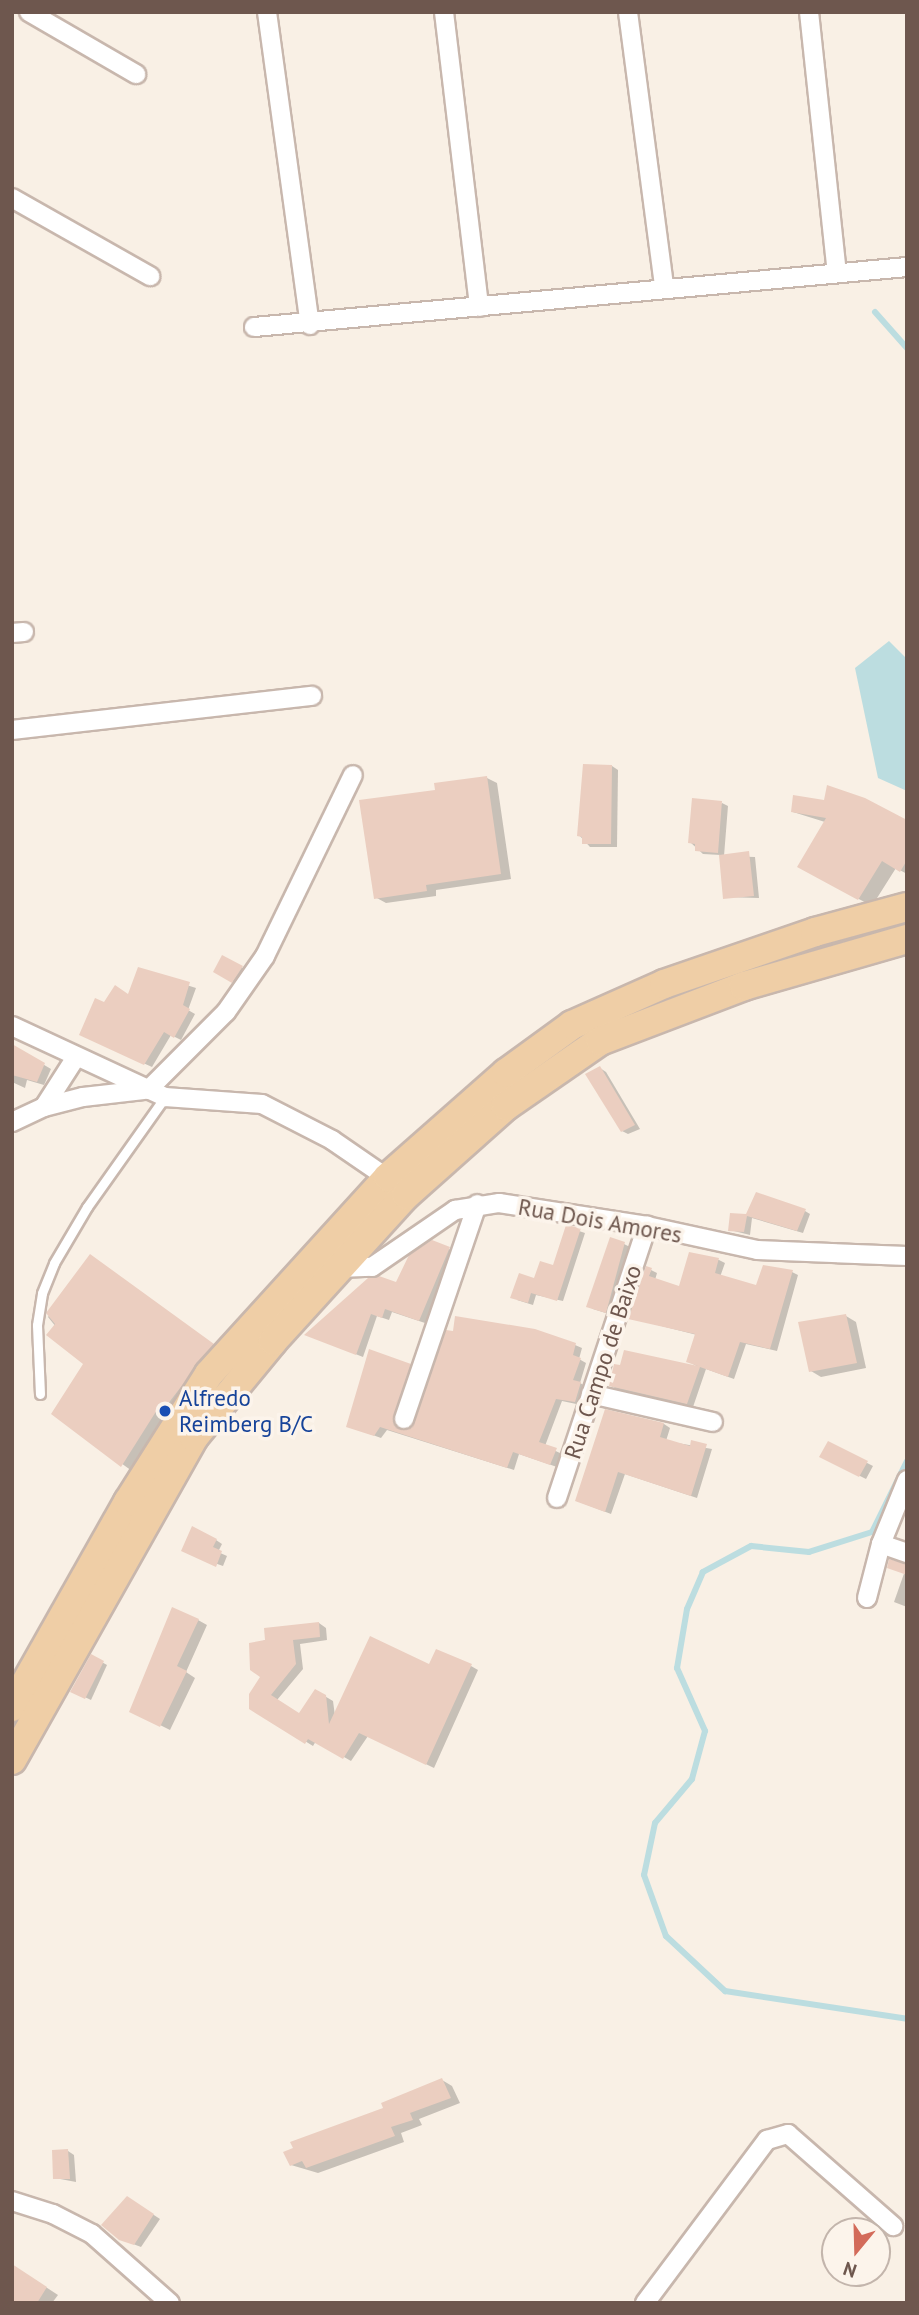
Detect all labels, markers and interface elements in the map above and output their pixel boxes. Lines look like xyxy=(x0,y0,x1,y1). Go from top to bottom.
street label: Rua Dois Amores xyxy=(516,1193,684,1249)
street label: Rua Campo de Baixo xyxy=(559,1262,647,1462)
place label: Alfredo Reimberg B/C xyxy=(179,1384,313,1438)
marker: Alfredo Reimberg B/C xyxy=(157,1403,173,1419)
north arrow xyxy=(821,2217,891,2287)
text: N xyxy=(840,2257,860,2283)

